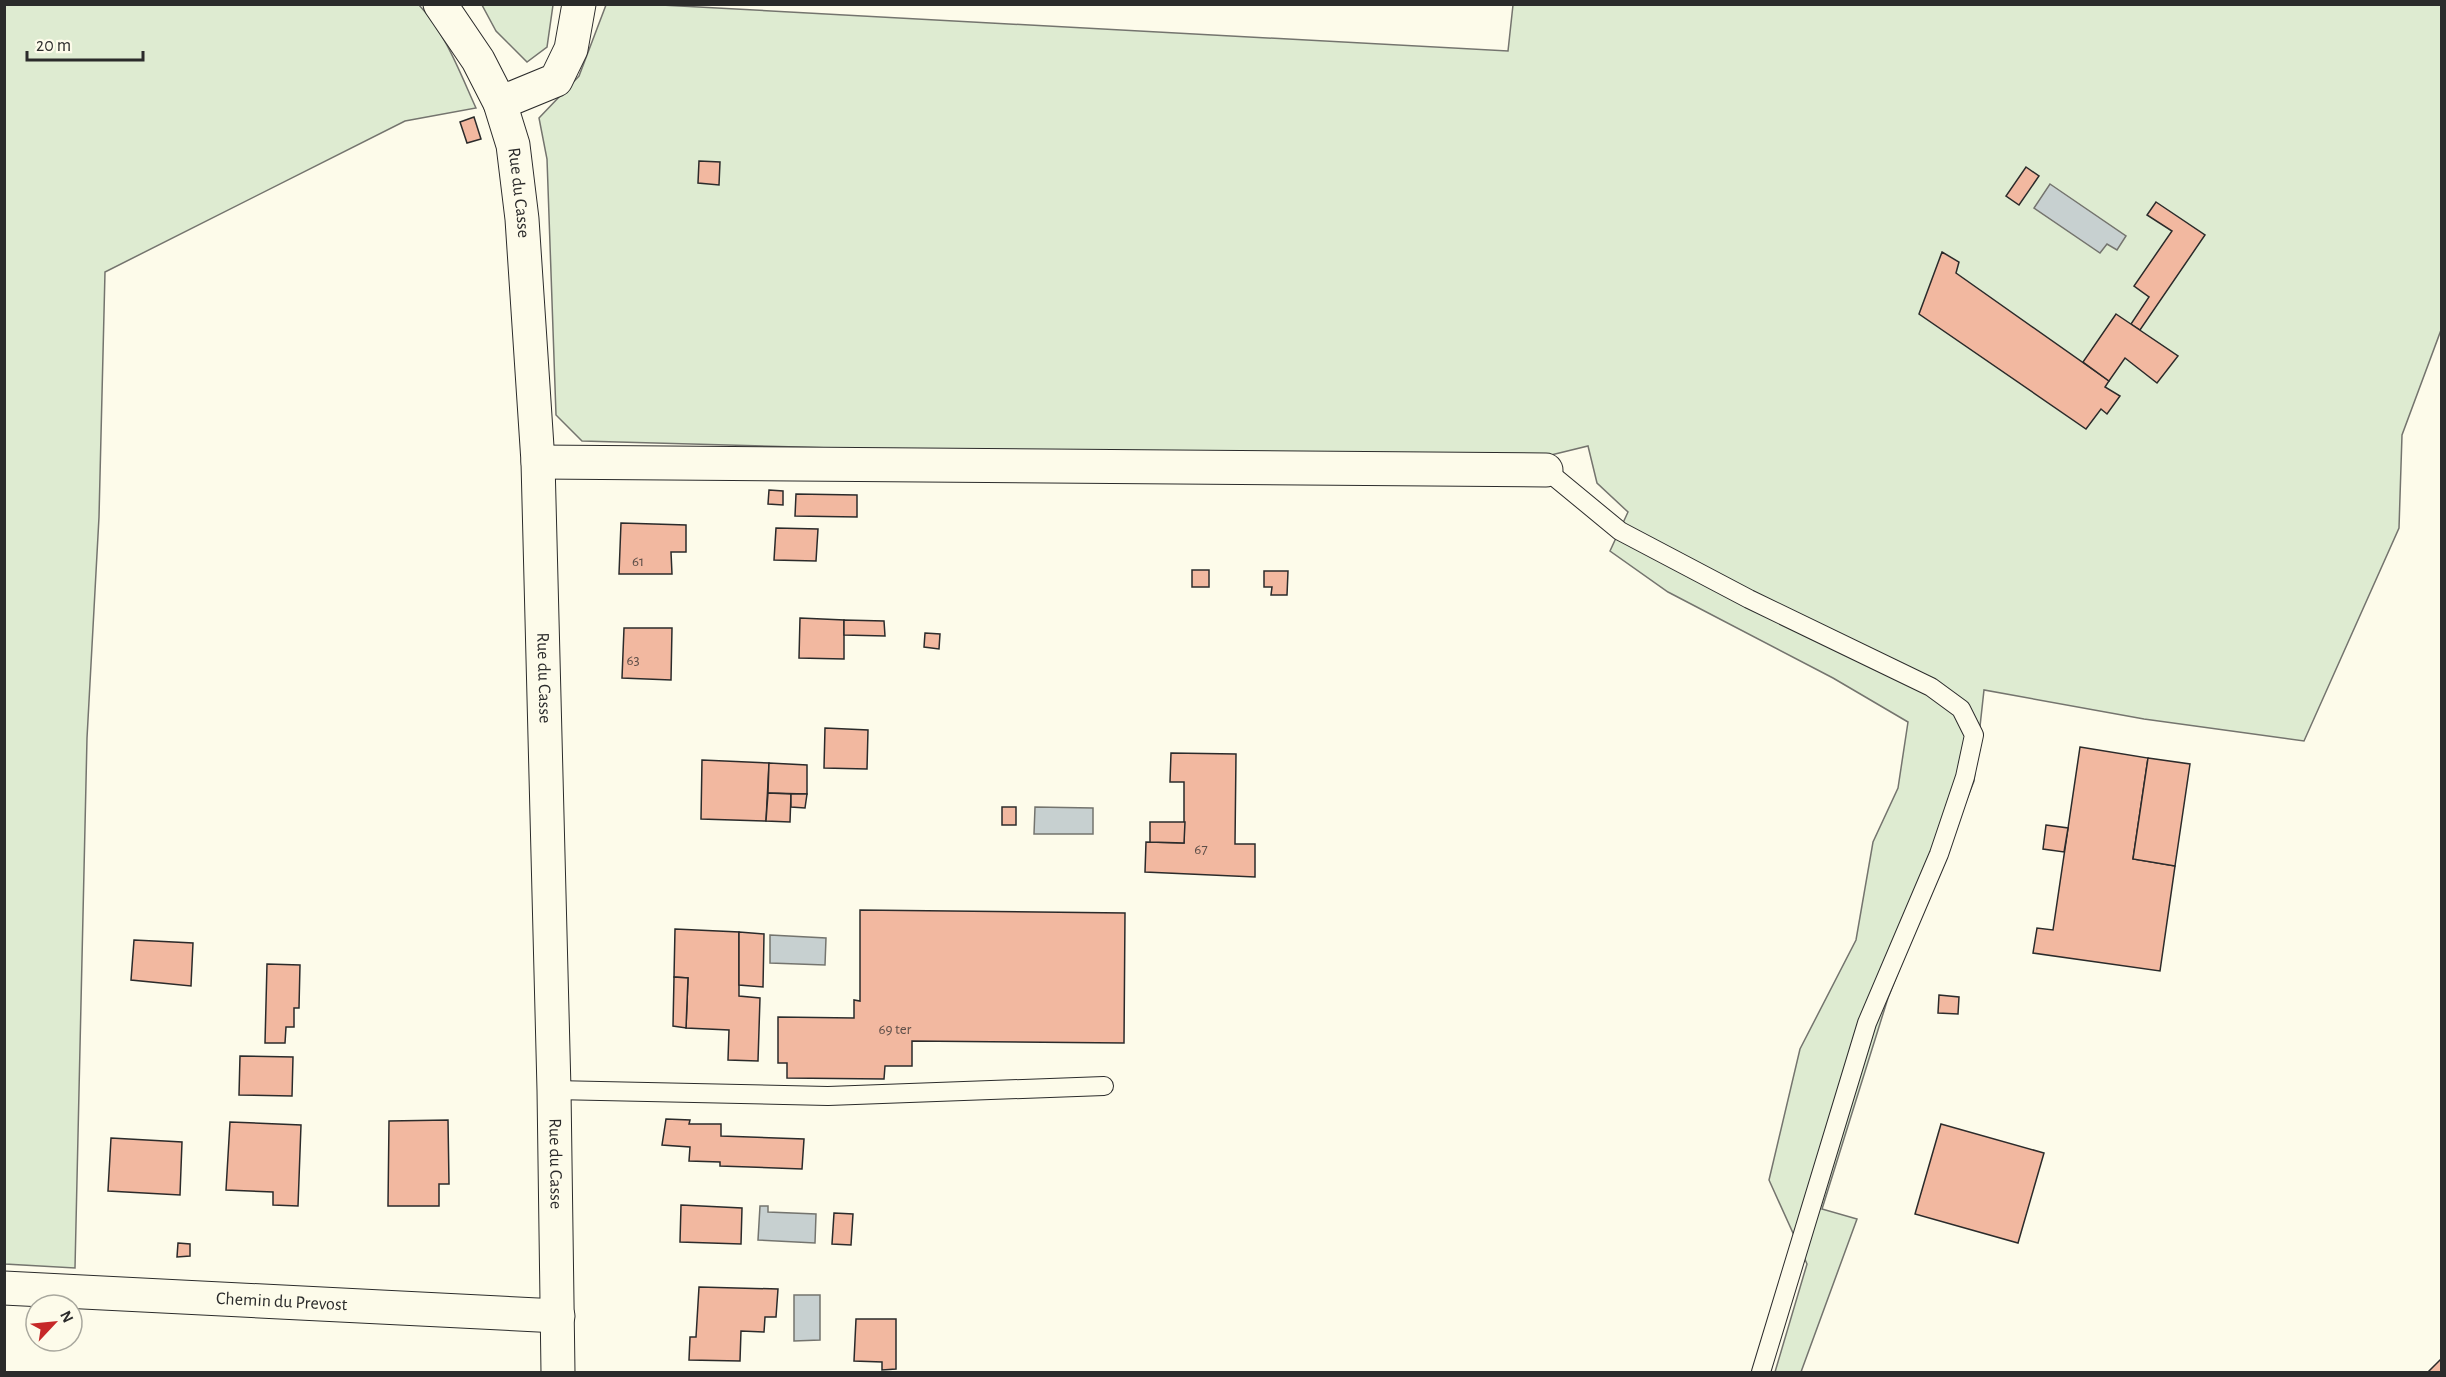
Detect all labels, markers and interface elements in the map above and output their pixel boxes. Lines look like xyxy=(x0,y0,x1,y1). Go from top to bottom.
scale bar xyxy=(27,24,142,62)
text: 20 m xyxy=(36,37,71,55)
street label: Rue du Casse xyxy=(504,146,532,239)
house number: 61 xyxy=(632,554,644,569)
street label: Rue du Casse xyxy=(533,632,554,724)
house number: 63 xyxy=(626,653,640,668)
house number: 67 xyxy=(1194,842,1208,857)
house number: 69 ter xyxy=(879,1022,912,1037)
street label: Rue du Casse xyxy=(545,1118,565,1209)
street label: Chemin du Prevost xyxy=(216,1290,348,1314)
north arrow xyxy=(24,1293,84,1353)
text: N xyxy=(57,1308,76,1325)

